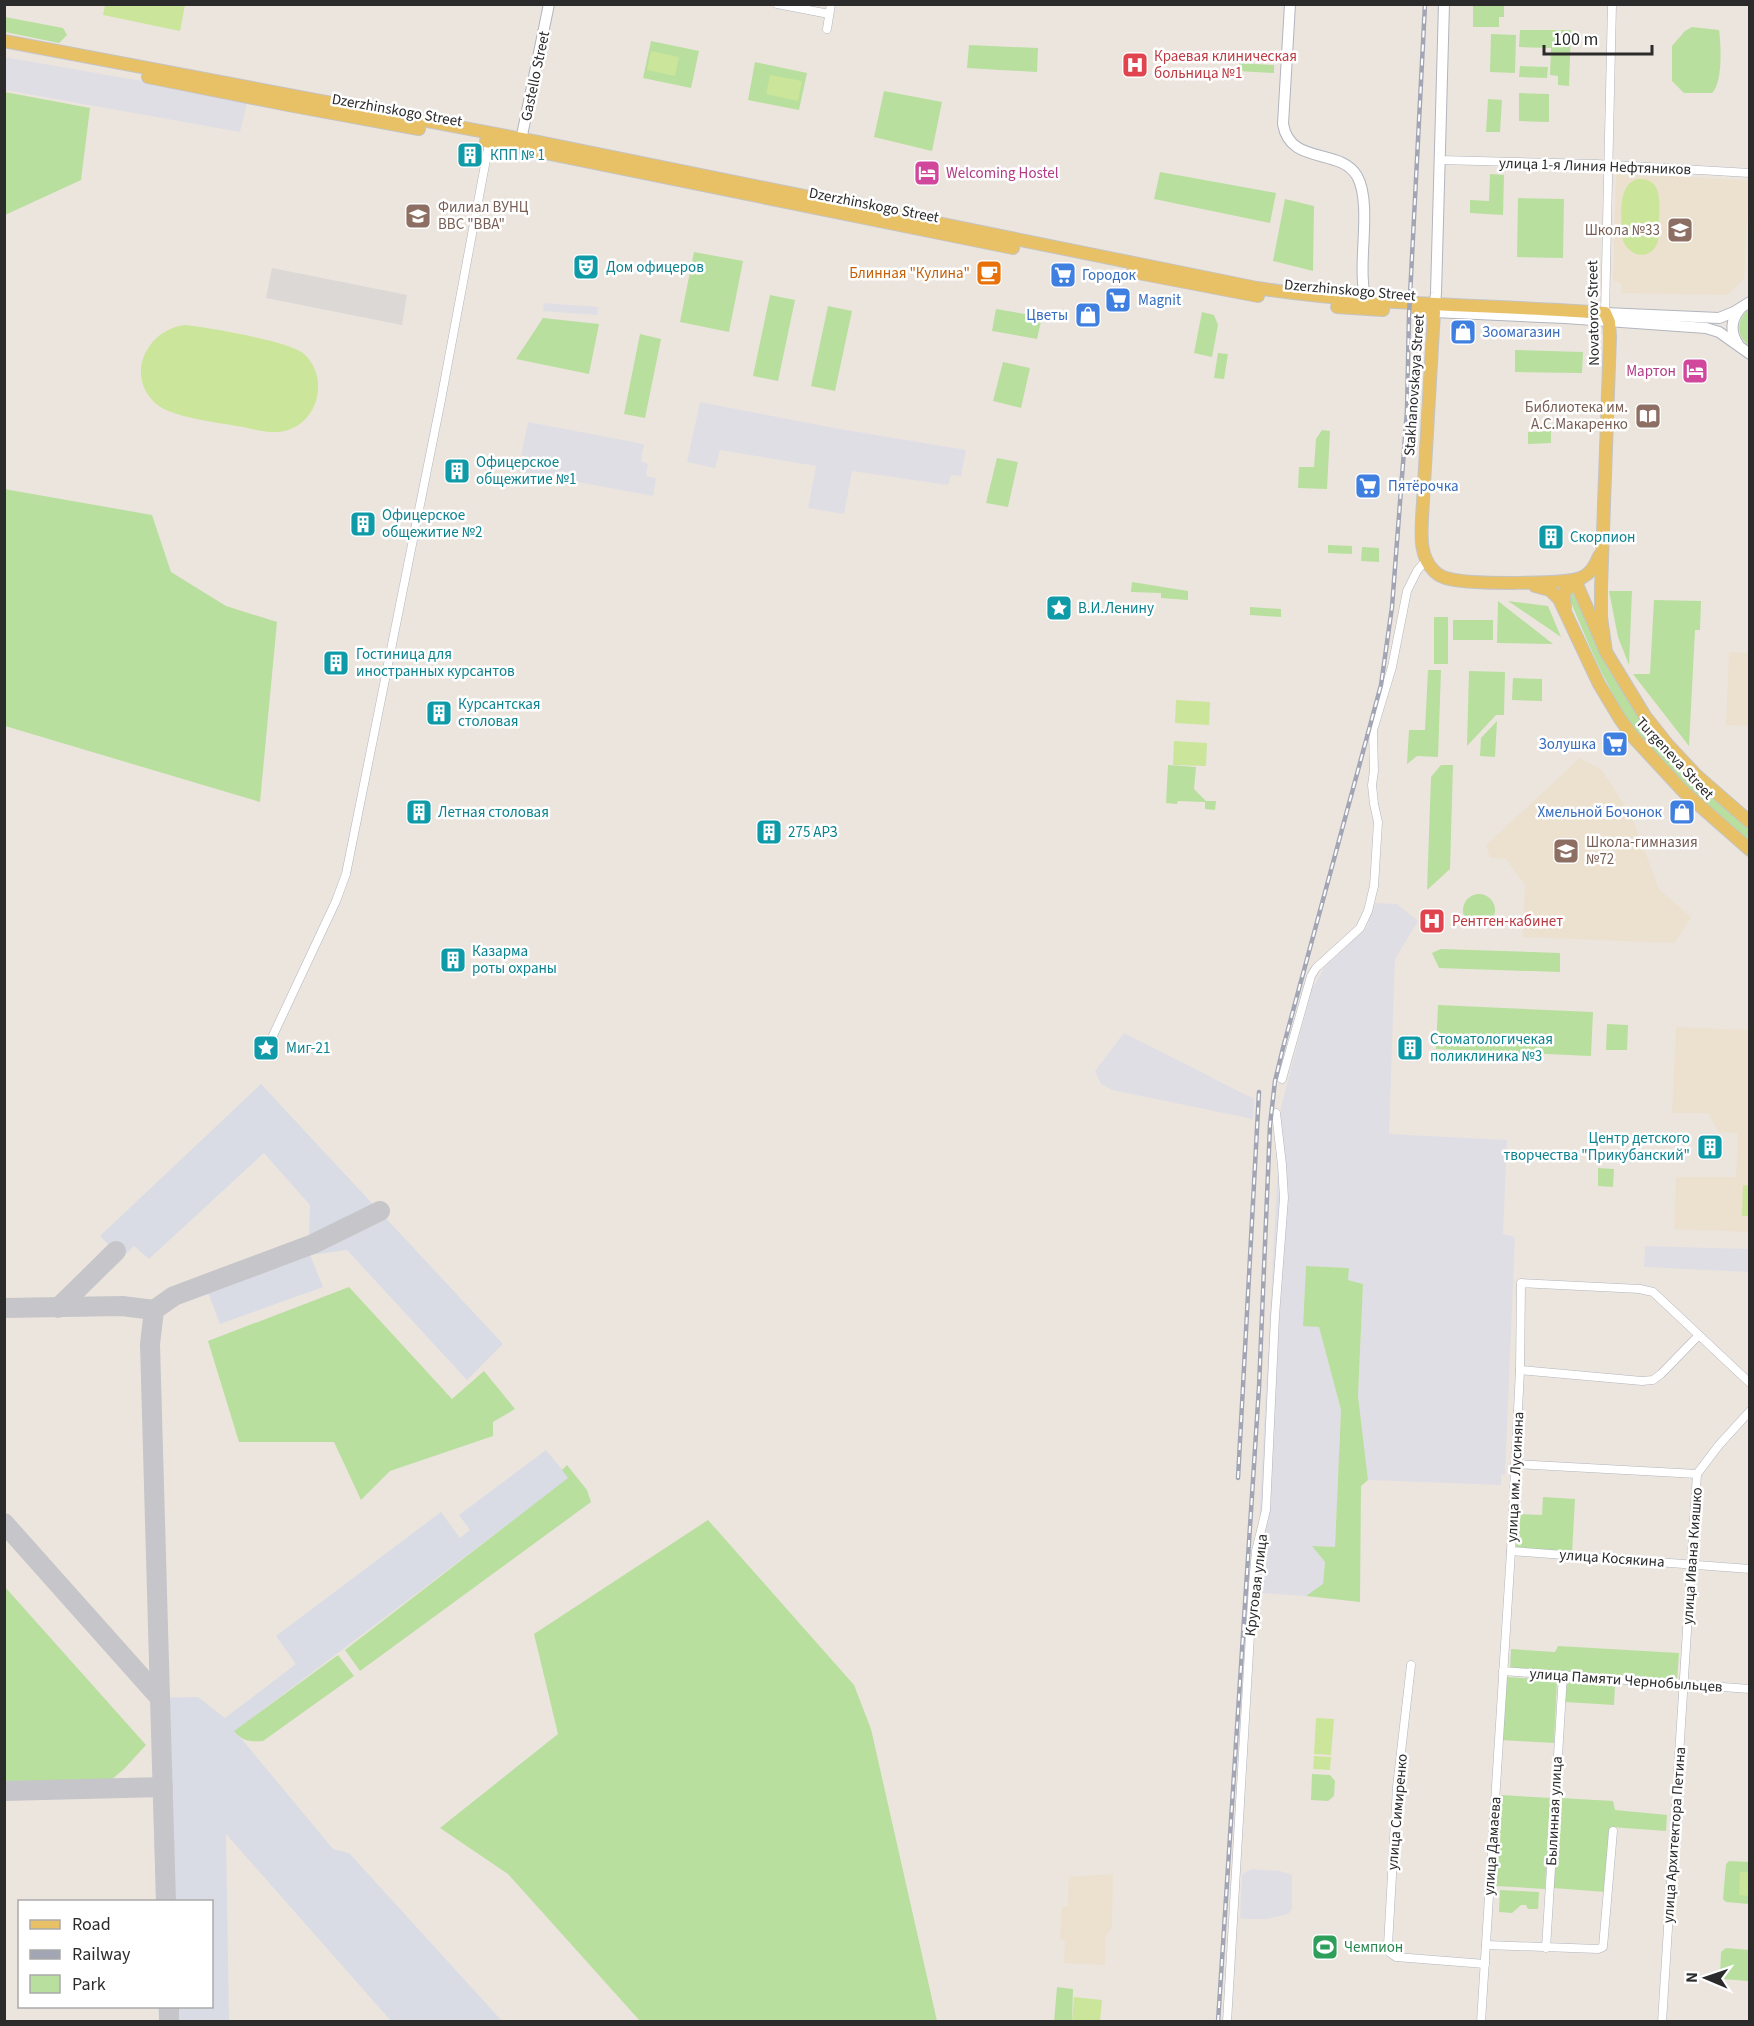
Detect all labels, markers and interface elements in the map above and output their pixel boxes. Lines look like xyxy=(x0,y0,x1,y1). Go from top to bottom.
scale bar xyxy=(1544,18,1652,56)
text: 100 m xyxy=(1553,27,1598,52)
street label: Gastello Street xyxy=(516,29,555,123)
place label: Краевая клиническая больница №1 xyxy=(1154,46,1297,84)
hospital icon: Краевая клиническая больница №1 xyxy=(1120,50,1150,80)
street label: Dzerzhinskogo Street xyxy=(330,89,464,132)
building icon: КПП № 1 xyxy=(455,140,485,170)
place label: КПП № 1 xyxy=(490,145,545,166)
street label: улица 1-я Линия Нефтяников xyxy=(1498,153,1692,180)
hotel icon: Welcoming Hostel xyxy=(912,158,942,188)
place label: Welcoming Hostel xyxy=(946,163,1059,184)
street label: Dzerzhinskogo Street xyxy=(807,183,941,228)
place label: Филиал ВУНЦ ВВС "ВВА" xyxy=(438,197,529,235)
school or university icon: Филиал ВУНЦ ВВС "ВВА" xyxy=(403,201,433,231)
school or university icon: Школа №33 xyxy=(1665,215,1695,245)
place label: Школа №33 xyxy=(1585,220,1660,241)
theatre icon: Дом офицеров xyxy=(571,252,601,282)
place label: Дом офицеров xyxy=(606,257,704,278)
cafe icon: Блинная "Кулина" xyxy=(974,258,1004,288)
supermarket icon: Городок xyxy=(1048,260,1078,290)
street label: Novatorov Street xyxy=(1582,260,1605,366)
place label: Блинная "Кулина" xyxy=(849,263,970,284)
place label: Городок xyxy=(1082,265,1137,286)
street label: Dzerzhinskogo Street xyxy=(1283,274,1417,307)
supermarket icon: Magnit xyxy=(1103,285,1133,315)
place label: Magnit xyxy=(1138,290,1181,311)
shop icon: Цветы xyxy=(1073,300,1103,330)
place label: Цветы xyxy=(1026,305,1068,326)
street label: Stakhanovskaya Street xyxy=(1399,313,1430,457)
shop icon: Зоомагазин xyxy=(1448,317,1478,347)
place label: Зоомагазин xyxy=(1482,322,1561,343)
hotel icon: Мартон xyxy=(1680,356,1710,386)
place label: Мартон xyxy=(1626,361,1676,382)
place label: Библиотека им. А.С.Макаренко xyxy=(1525,397,1628,435)
library icon: Библиотека им. А.С.Макаренко xyxy=(1633,401,1663,431)
place label: Офицерское общежитие №1 xyxy=(476,452,577,490)
building icon: Офицерское общежитие №1 xyxy=(442,456,472,486)
supermarket icon: Пятёрочка xyxy=(1353,471,1383,501)
place label: Пятёрочка xyxy=(1388,476,1459,497)
place label: Офицерское общежитие №2 xyxy=(382,505,483,543)
building icon: Офицерское общежитие №2 xyxy=(348,509,378,539)
building icon: Скорпион xyxy=(1536,522,1566,552)
place label: Скорпион xyxy=(1570,527,1636,548)
place icon: В.И.Ленину xyxy=(1044,593,1074,623)
place label: В.И.Ленину xyxy=(1078,598,1154,619)
place label: Гостиница для иностранных курсантов xyxy=(356,644,515,682)
building icon: Гостиница для иностранных курсантов xyxy=(321,648,351,678)
place label: Курсантская столовая xyxy=(458,694,541,732)
building icon: Курсантская столовая xyxy=(424,698,454,728)
street label: Turgeneva Street xyxy=(1631,712,1718,804)
supermarket icon: Золушка xyxy=(1600,729,1630,759)
place label: Золушка xyxy=(1539,734,1596,755)
building icon: Летная столовая xyxy=(404,797,434,827)
shop icon: Хмельной Бочонок xyxy=(1667,797,1697,827)
place label: Летная столовая xyxy=(438,802,549,823)
place label: Хмельной Бочонок xyxy=(1537,802,1663,823)
building icon: 275 АРЗ xyxy=(754,817,784,847)
place label: 275 АРЗ xyxy=(788,822,837,843)
place label: Школа-гимназия №72 xyxy=(1586,832,1698,870)
school or university icon: Школа-гимназия №72 xyxy=(1551,836,1581,866)
hospital icon: Рентген-кабинет xyxy=(1417,906,1447,936)
place label: Рентген-кабинет xyxy=(1452,911,1563,932)
place label: Казарма роты охраны xyxy=(472,941,557,979)
building icon: Казарма роты охраны xyxy=(438,945,468,975)
place label: Стоматологичекая поликлиника №3 xyxy=(1430,1029,1553,1067)
place icon: Миг-21 xyxy=(251,1033,281,1063)
building icon: Стоматологичекая поликлиника №3 xyxy=(1395,1033,1425,1063)
place label: Миг-21 xyxy=(286,1038,330,1059)
place label: Центр детского творчества "Прикубанский" xyxy=(1503,1128,1690,1166)
building icon: Центр детского творчества "Прикубанский" xyxy=(1695,1132,1725,1162)
street label: улица им. Лусиняна xyxy=(1502,1411,1529,1543)
street label: улица Ивана Кияшко xyxy=(1677,1487,1708,1625)
street label: Круговая улица xyxy=(1240,1533,1273,1637)
street label: улица Косякина xyxy=(1559,1544,1665,1573)
street label: улица Памяти Чернобыльцев xyxy=(1529,1663,1724,1698)
street label: улица Архитектора Петина xyxy=(1658,1746,1691,1924)
street label: улица Симиренко xyxy=(1382,1753,1413,1871)
street label: Былинная улица xyxy=(1541,1756,1568,1866)
street label: улица Дамаева xyxy=(1479,1796,1506,1896)
legend xyxy=(18,1900,213,2008)
text: Road xyxy=(72,1912,111,1937)
sports icon: Чемпион xyxy=(1310,1932,1340,1962)
place label: Чемпион xyxy=(1344,1937,1403,1958)
text: Railway xyxy=(72,1942,131,1967)
north arrow xyxy=(1676,1948,1736,2008)
text: Park xyxy=(72,1972,106,1997)
text: N xyxy=(1681,1972,1703,1983)

